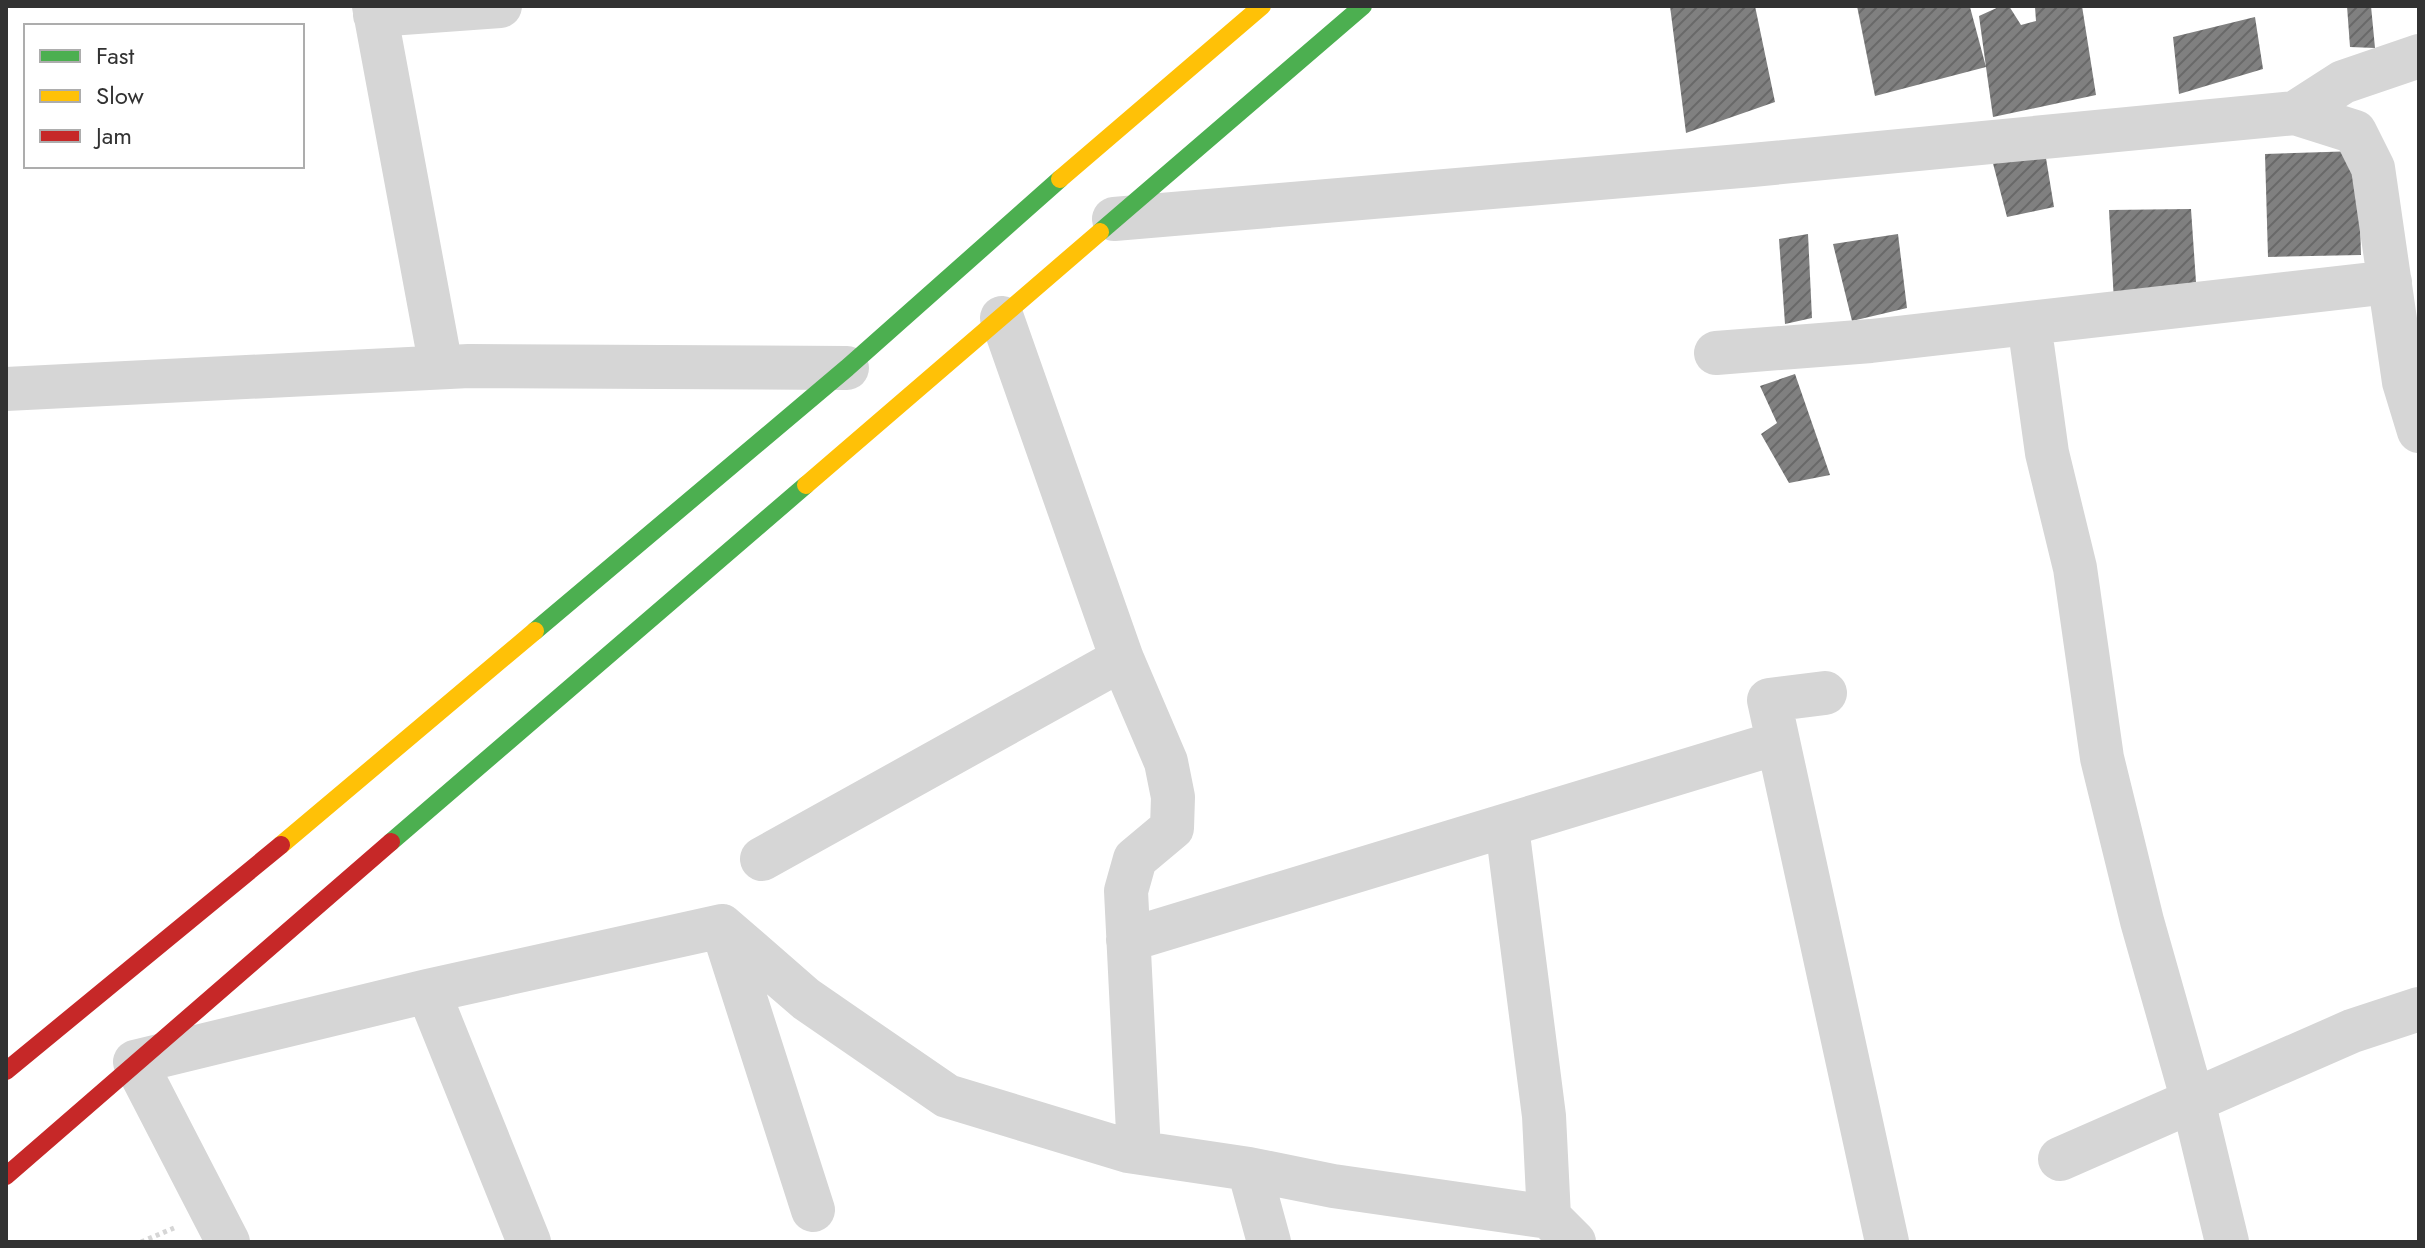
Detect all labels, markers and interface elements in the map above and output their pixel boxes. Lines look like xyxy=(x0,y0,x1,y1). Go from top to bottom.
legend xyxy=(24,24,304,168)
text: Fast xyxy=(96,38,134,73)
text: Slow xyxy=(96,78,144,113)
text: Jam xyxy=(93,118,132,153)

